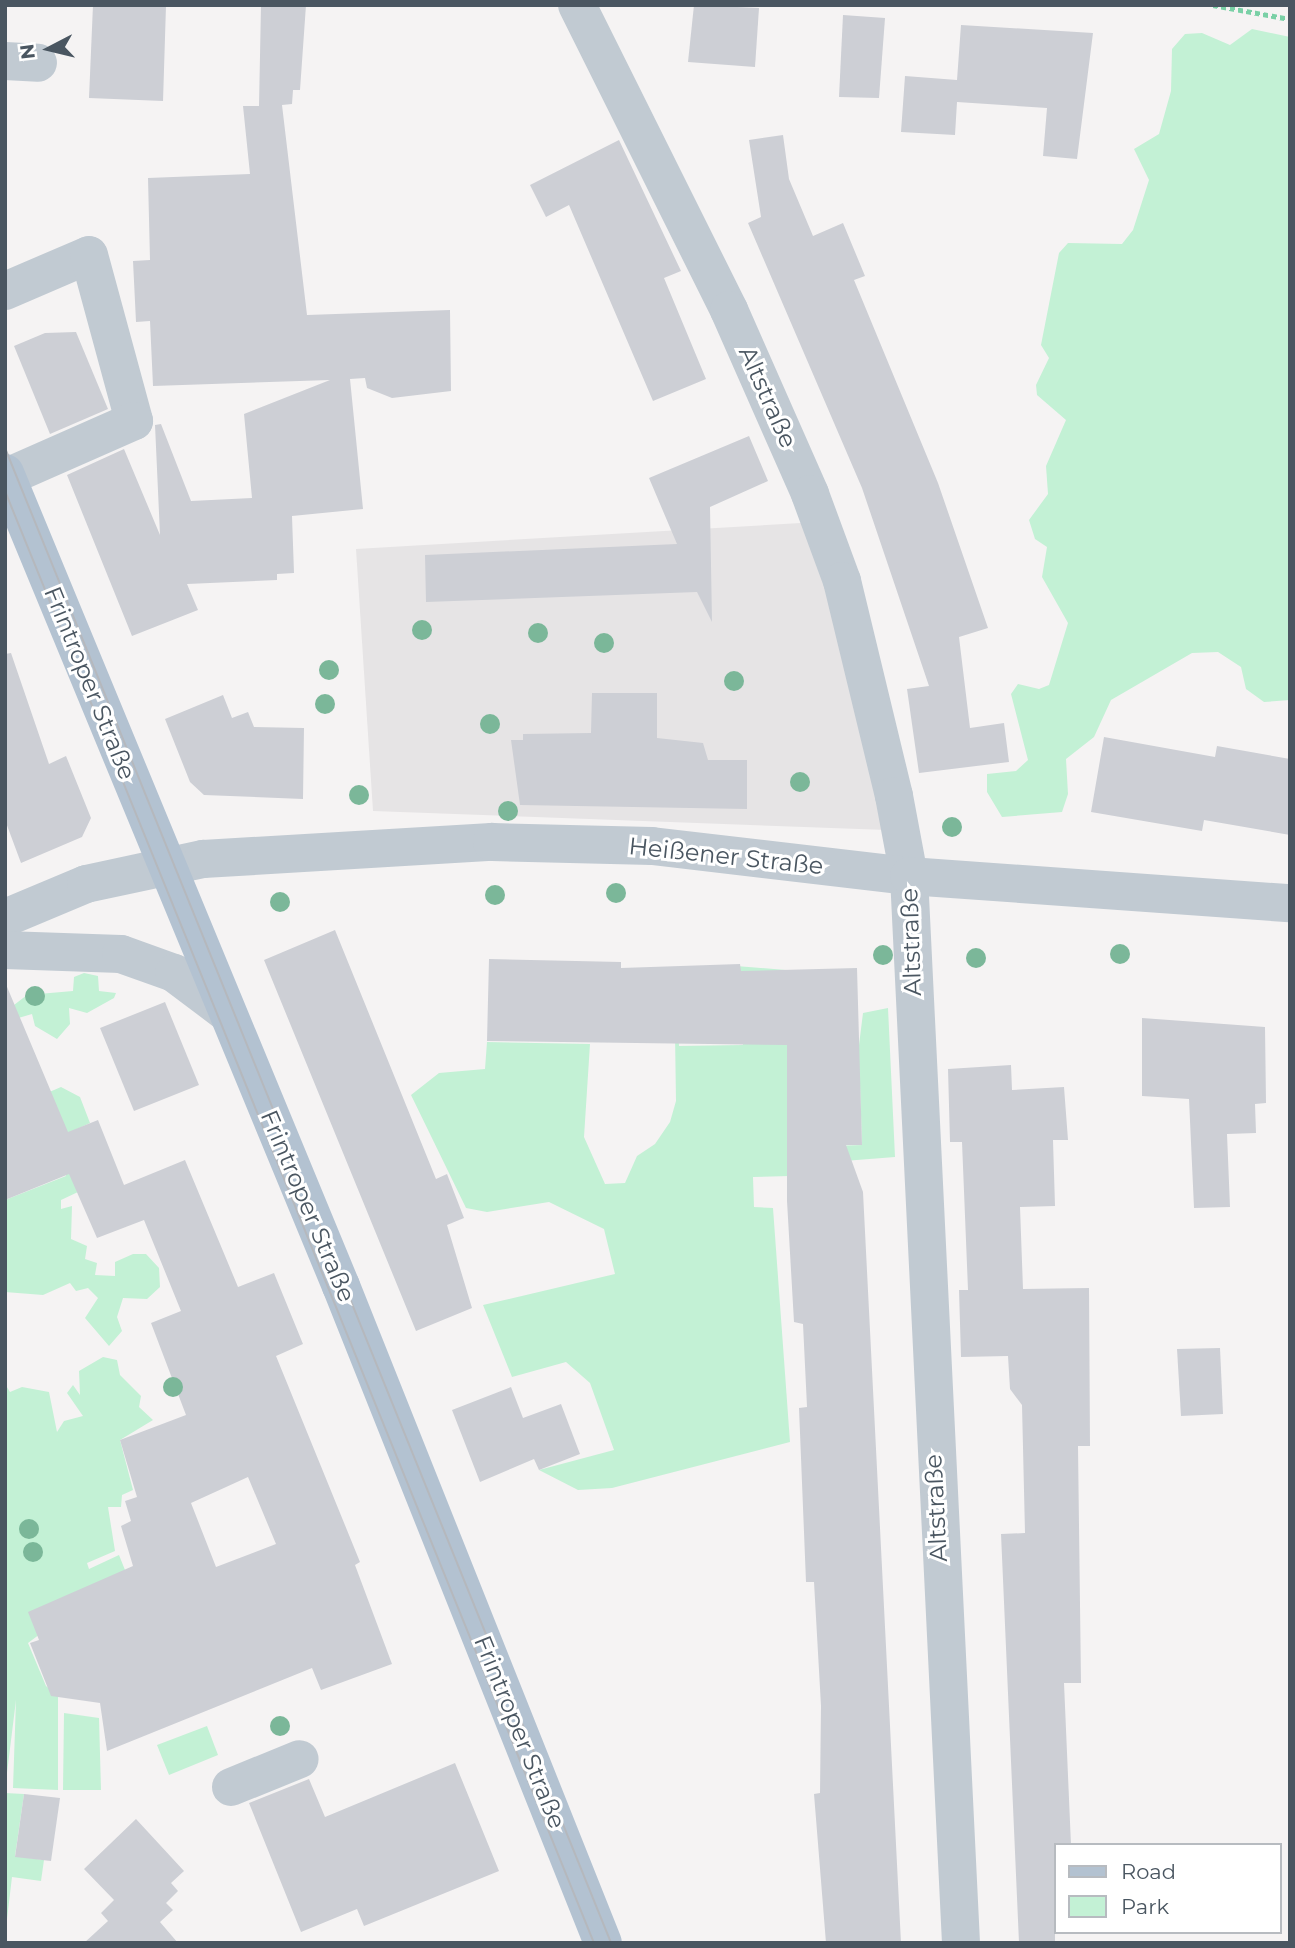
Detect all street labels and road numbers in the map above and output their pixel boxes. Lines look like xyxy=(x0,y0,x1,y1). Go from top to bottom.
street label: Altstraße xyxy=(733,342,803,452)
street label: Frintroper Straße xyxy=(38,582,142,784)
street label: Heißener Straße xyxy=(627,831,825,881)
street label: Altstraße xyxy=(895,888,927,996)
street label: Frintroper Straße xyxy=(255,1106,361,1306)
street label: Altstraße xyxy=(919,1453,953,1563)
street label: Frintroper Straße xyxy=(468,1631,572,1833)

